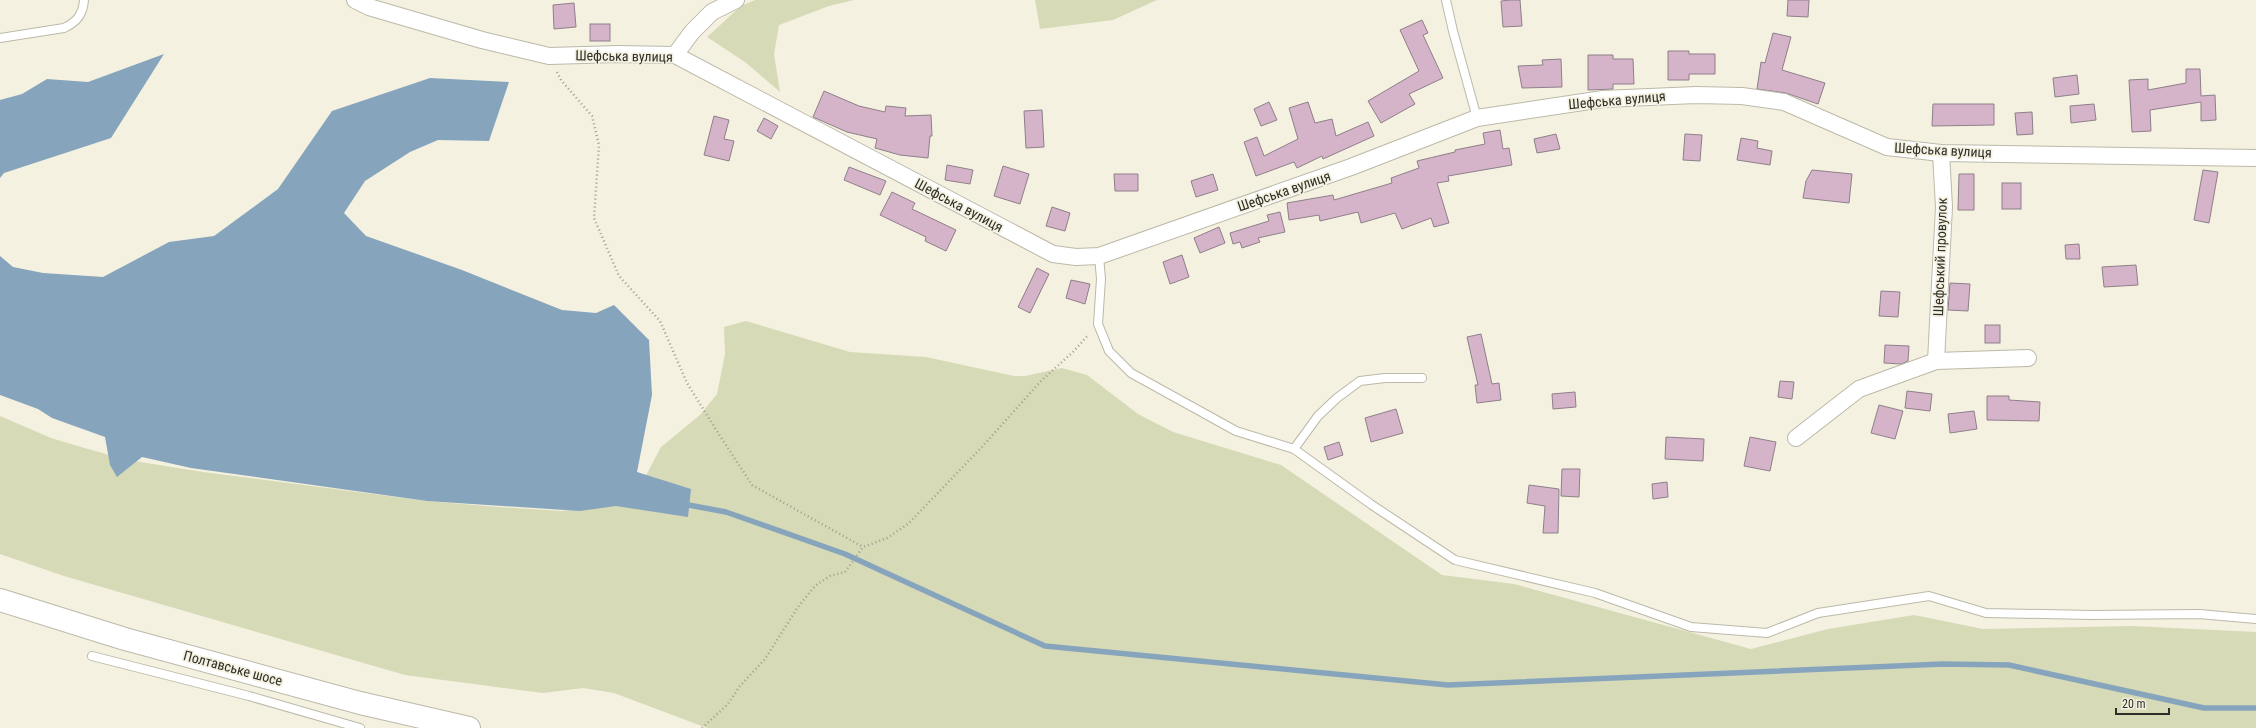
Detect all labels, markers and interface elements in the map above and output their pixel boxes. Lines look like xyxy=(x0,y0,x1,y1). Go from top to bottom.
street label: Шефська вулиця xyxy=(575,47,673,65)
street label: Шефська вулиця xyxy=(1568,88,1666,112)
street label: Шефська вулиця xyxy=(1894,139,1992,161)
street label: Шефська вулиця xyxy=(1235,168,1333,214)
street label: Шефська вулиця xyxy=(912,175,1006,235)
street label: Шефський провулок xyxy=(1930,197,1950,317)
street label: Полтавське шосе xyxy=(182,647,285,689)
scale bar xyxy=(2116,690,2169,716)
text: 20 m xyxy=(2122,697,2146,711)

